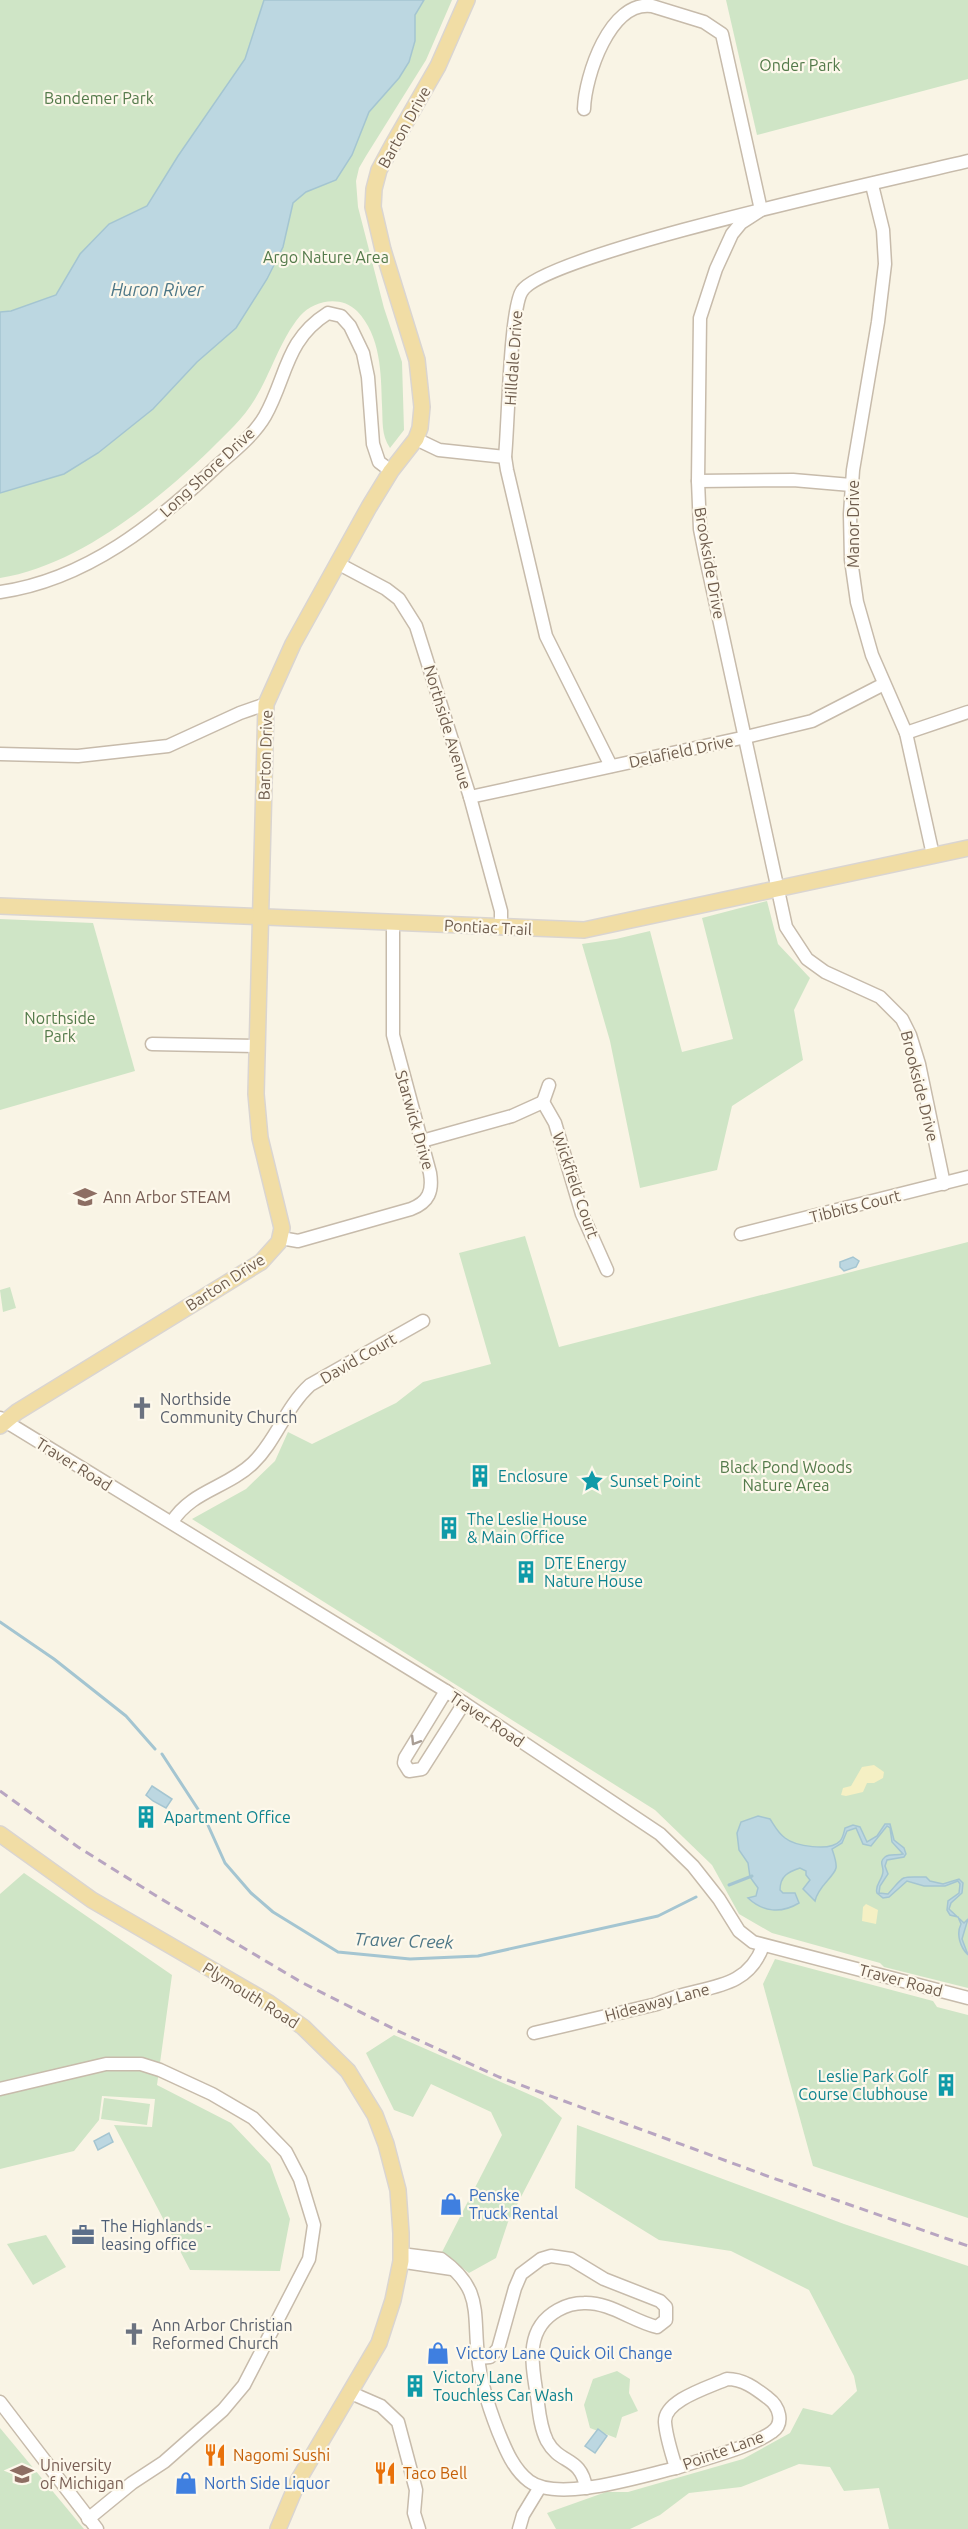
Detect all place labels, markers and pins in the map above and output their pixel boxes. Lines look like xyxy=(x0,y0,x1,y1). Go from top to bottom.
school or university icon: Ann Arbor STEAM xyxy=(72,1184,98,1210)
place label: Ann Arbor STEAM xyxy=(103,1188,231,1206)
place label: Northside Community Church xyxy=(160,1390,297,1426)
church icon: Northside Community Church xyxy=(129,1395,155,1421)
building icon: Enclosure xyxy=(467,1463,493,1489)
place label: Enclosure xyxy=(498,1467,568,1485)
place icon: Sunset Point xyxy=(579,1468,605,1494)
place label: Sunset Point xyxy=(610,1472,701,1490)
place label: The Leslie House & Main Office xyxy=(467,1510,587,1546)
building icon: The Leslie House & Main Office xyxy=(436,1515,462,1541)
place label: DTE Energy Nature House xyxy=(544,1554,643,1590)
building icon: DTE Energy Nature House xyxy=(513,1559,539,1585)
building icon: Apartment Office xyxy=(133,1804,159,1830)
place label: Apartment Office xyxy=(164,1808,291,1826)
place label: Leslie Park Golf Course Clubhouse xyxy=(798,2067,929,2103)
building icon: Leslie Park Golf Course Clubhouse xyxy=(933,2072,959,2098)
place label: Penske Truck Rental xyxy=(469,2186,558,2222)
shop icon: Penske Truck Rental xyxy=(438,2191,464,2217)
place label: The Highlands - leasing office xyxy=(101,2217,211,2253)
office icon: The Highlands - leasing office xyxy=(70,2222,96,2248)
place label: Ann Arbor Christian Reformed Church xyxy=(152,2316,293,2352)
church icon: Ann Arbor Christian Reformed Church xyxy=(121,2321,147,2347)
shop icon: Victory Lane Quick Oil Change xyxy=(425,2340,451,2366)
place label: Victory Lane Quick Oil Change xyxy=(456,2344,673,2362)
place label: Victory Lane Touchless Car Wash xyxy=(433,2368,573,2404)
building icon: Victory Lane Touchless Car Wash xyxy=(402,2373,428,2399)
restaurant icon: Nagomi Sushi xyxy=(202,2442,228,2468)
place label: Nagomi Sushi xyxy=(233,2446,330,2464)
place label: University of Michigan xyxy=(40,2456,124,2492)
restaurant icon: Taco Bell xyxy=(372,2460,398,2486)
school or university icon: University of Michigan xyxy=(9,2461,35,2487)
place label: Taco Bell xyxy=(403,2464,467,2482)
shop icon: North Side Liquor xyxy=(173,2470,199,2496)
place label: North Side Liquor xyxy=(204,2474,330,2492)

